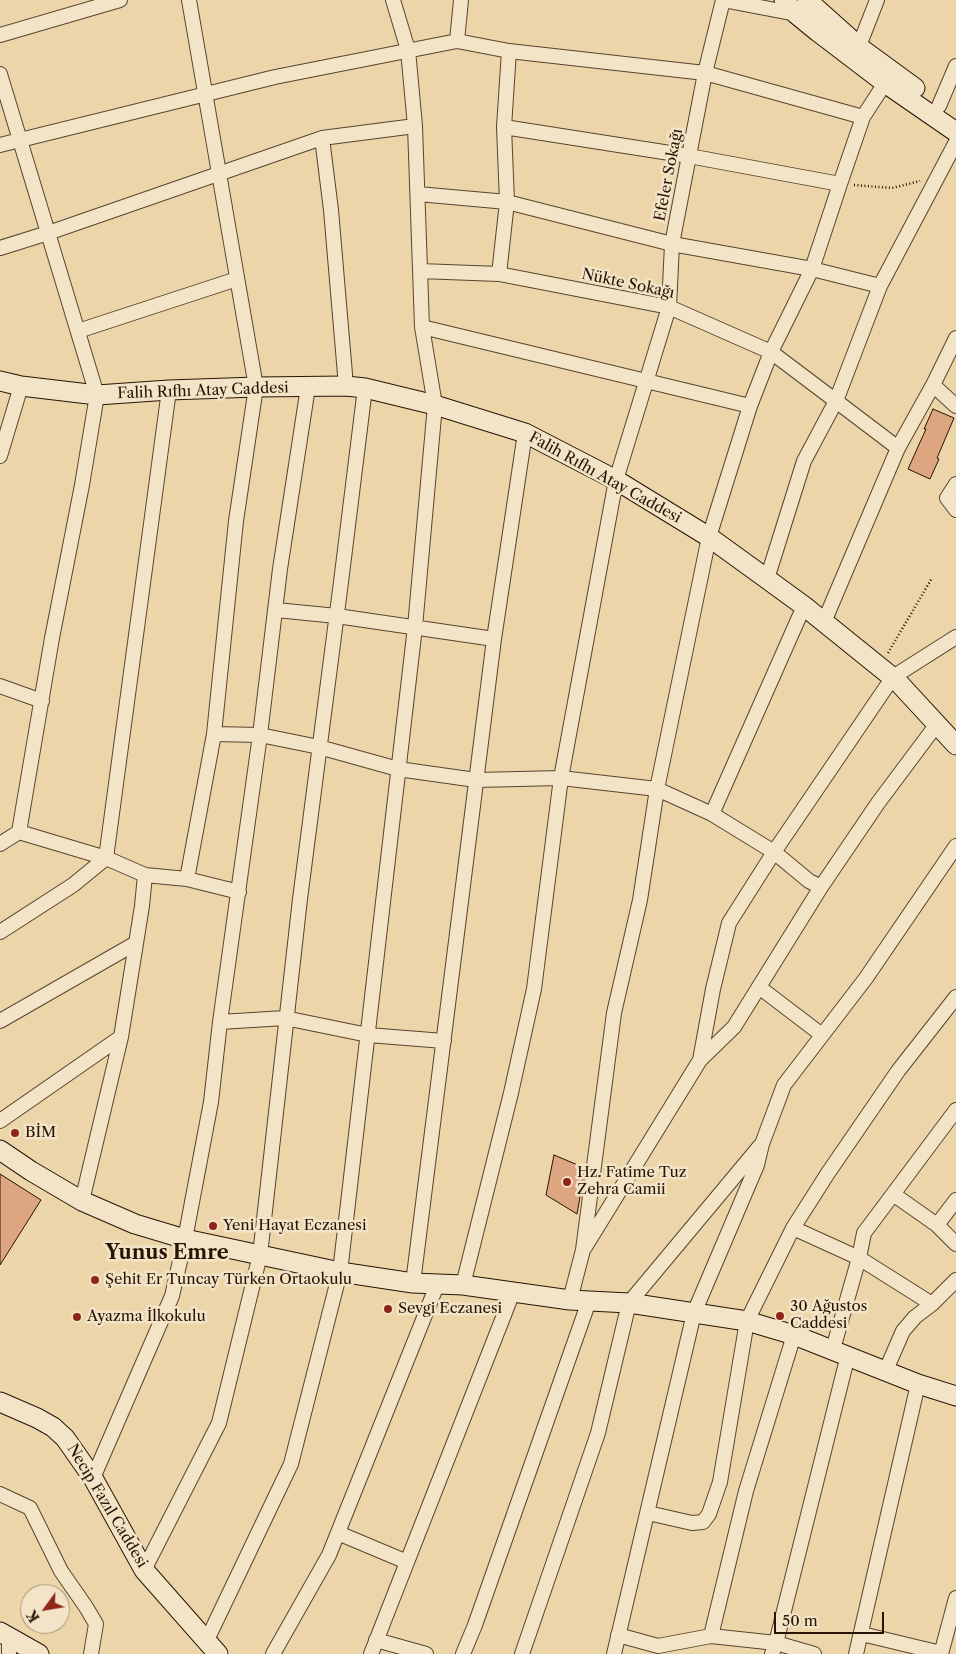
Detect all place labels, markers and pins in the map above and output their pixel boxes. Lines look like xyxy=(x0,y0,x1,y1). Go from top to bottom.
place label: BİM xyxy=(25,1124,56,1142)
marker: BİM xyxy=(9,1127,21,1139)
place label: Hz. Fatime Tuz Zehra Camii xyxy=(577,1164,687,1199)
marker: Hz. Fatime Tuz Zehra Camii xyxy=(561,1176,573,1188)
place label: Yeni Hayat Eczanesi xyxy=(223,1217,366,1235)
marker: Yeni Hayat Eczanesi xyxy=(207,1220,219,1232)
place label: Şehit Er Tuncay Türken Ortaokulu xyxy=(105,1271,352,1289)
marker: Şehit Er Tuncay Türken Ortaokulu xyxy=(89,1274,101,1286)
place label: 30 Ağustos Caddesi xyxy=(790,1298,867,1333)
place label: Sevgi Eczanesi xyxy=(398,1300,502,1318)
marker: Sevgi Eczanesi xyxy=(382,1303,394,1315)
place label: Ayazma İlkokulu xyxy=(87,1308,206,1326)
marker: 30 Ağustos Caddesi xyxy=(774,1310,786,1322)
marker: Ayazma İlkokulu xyxy=(71,1311,83,1323)

